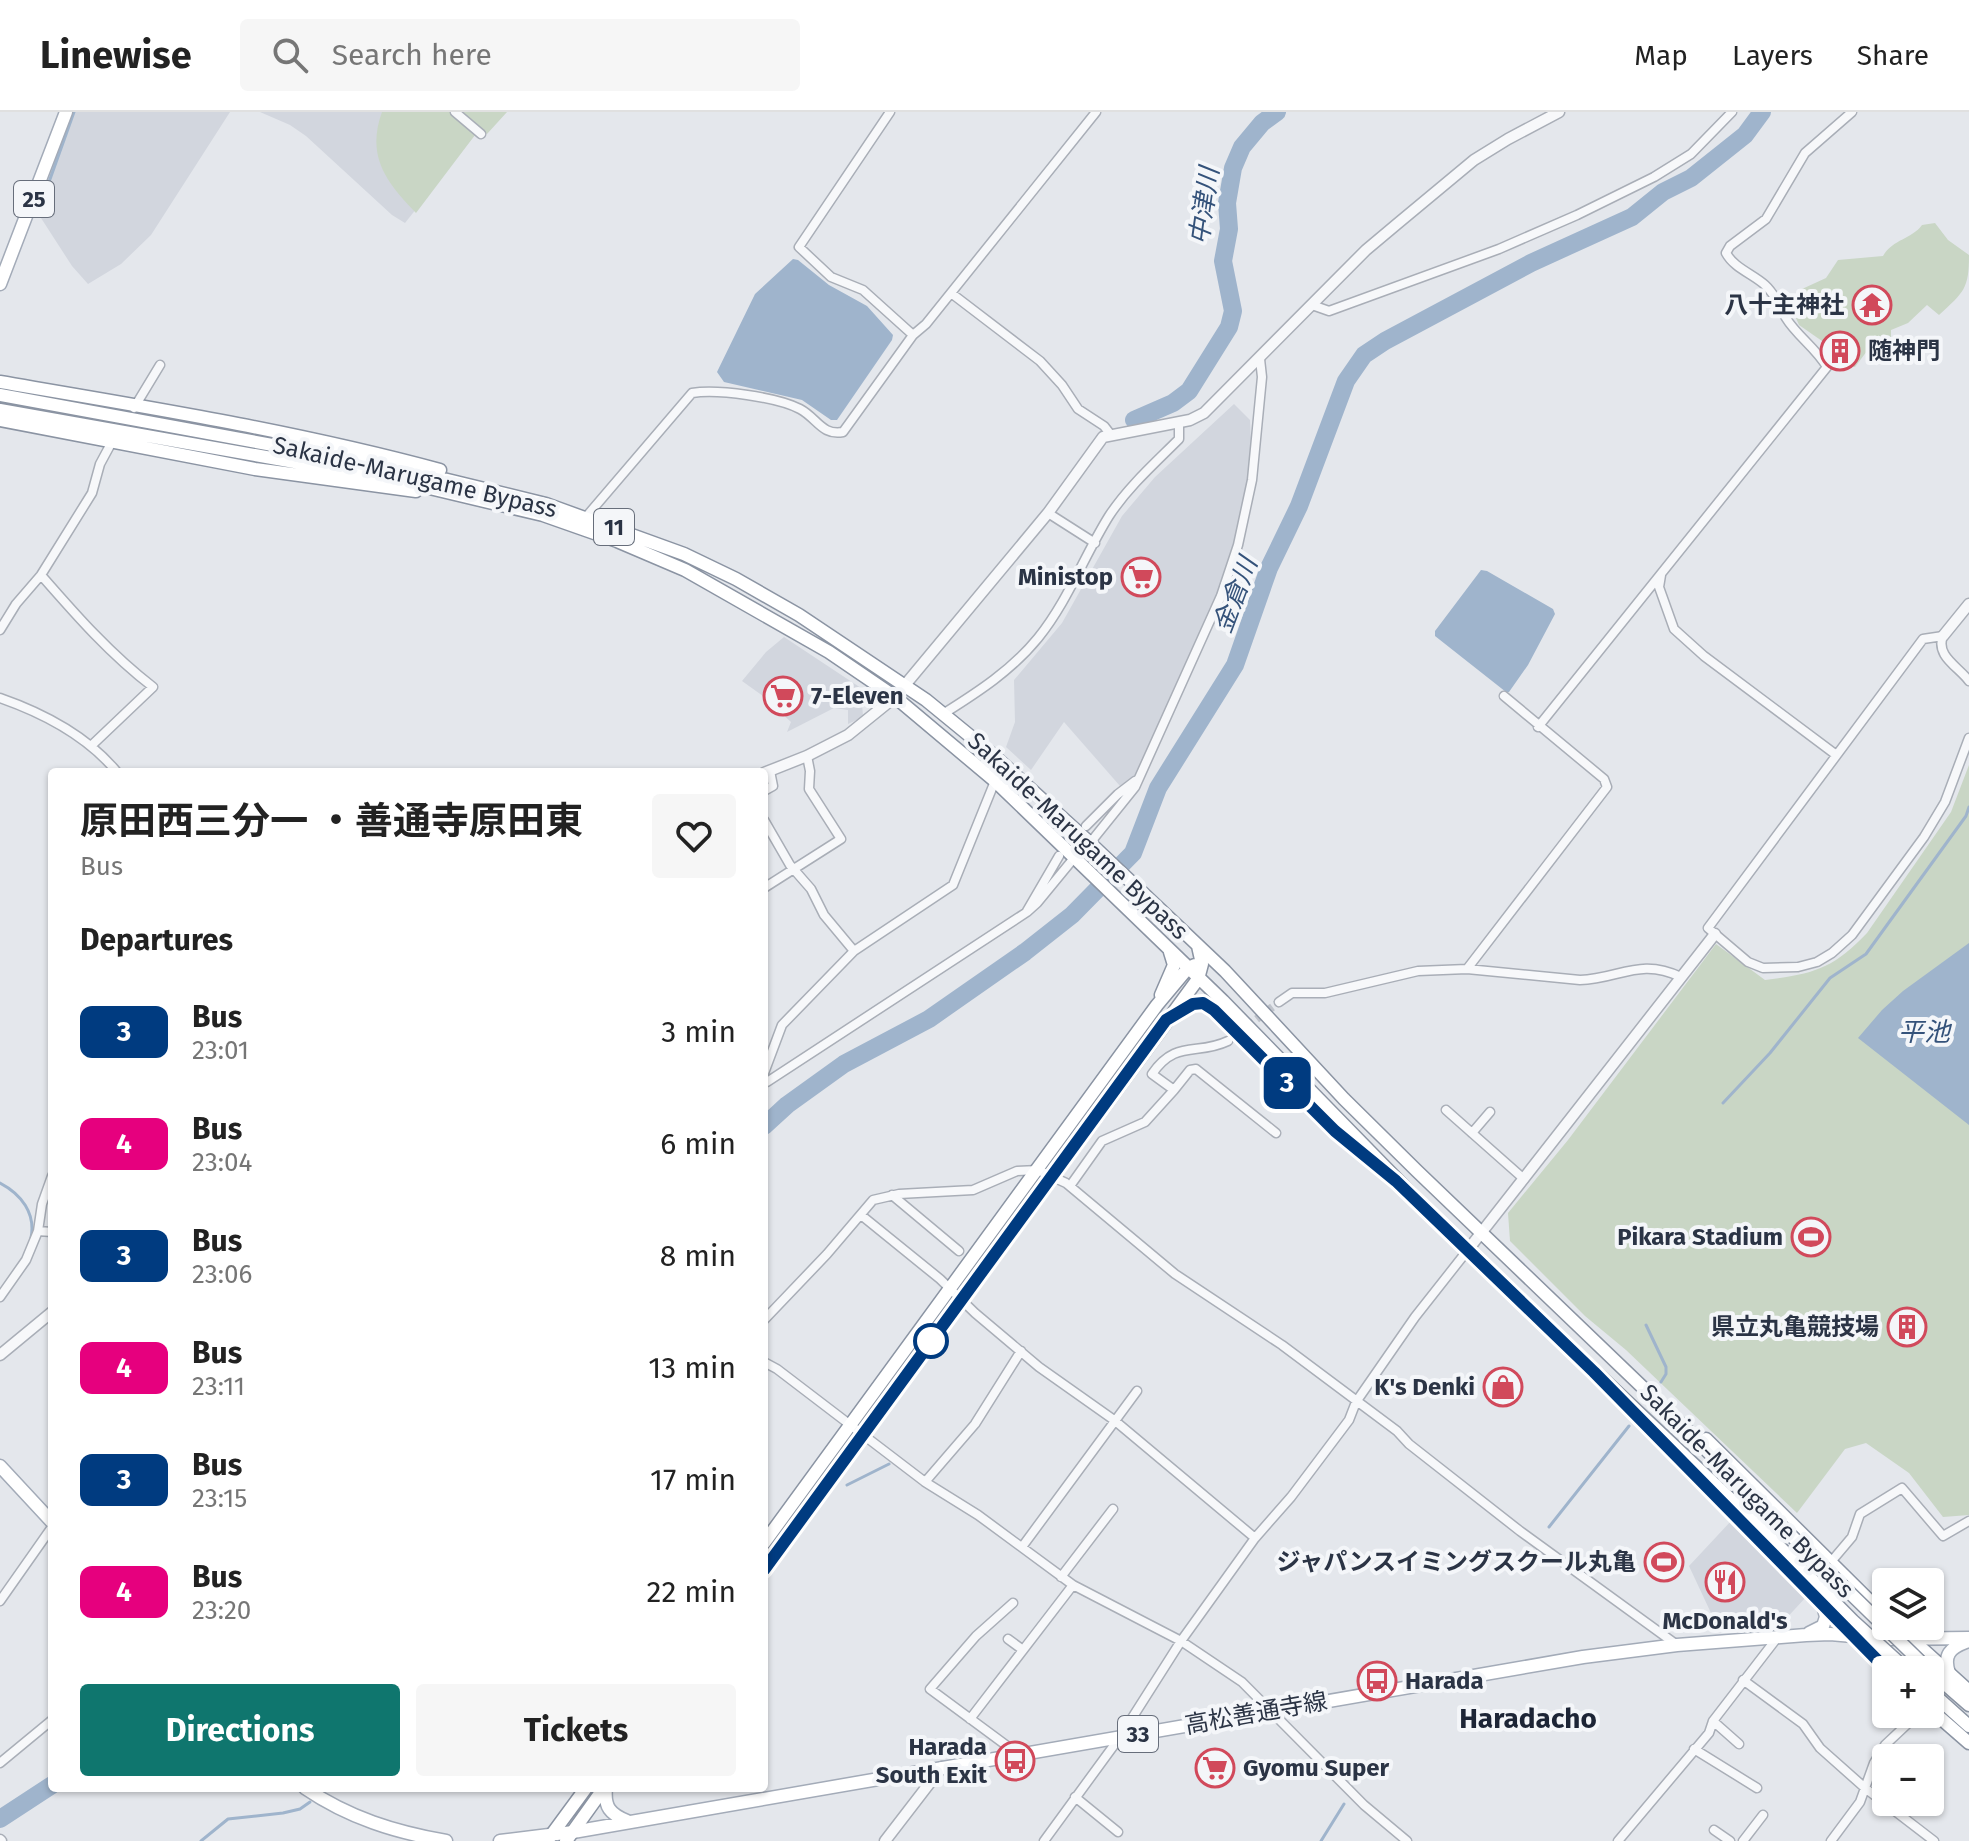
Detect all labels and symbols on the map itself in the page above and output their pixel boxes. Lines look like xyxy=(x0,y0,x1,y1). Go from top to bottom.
water label: 中津川 xyxy=(1184,162,1226,247)
road number: 25 xyxy=(14,181,54,217)
temple icon: 八十主神社 xyxy=(1851,284,1893,326)
place label: 八十主神社 xyxy=(1724,291,1844,319)
building icon: 随神門 xyxy=(1819,330,1861,372)
place label: 随神門 xyxy=(1868,337,1940,365)
street label: Sakaide-Marugame Bypass xyxy=(270,431,560,523)
road number: 11 xyxy=(594,509,634,545)
water label: 金倉川 xyxy=(1207,550,1265,637)
supermarket icon: Ministop xyxy=(1120,556,1162,598)
place label: Ministop xyxy=(1018,563,1113,591)
supermarket icon: 7-Eleven xyxy=(762,675,804,717)
place label: 7-Eleven xyxy=(811,682,904,710)
street label: Sakaide-Marugame Bypass xyxy=(962,727,1194,945)
water label: 平池 xyxy=(1898,1017,1953,1048)
line badge: 3 xyxy=(1261,1057,1313,1109)
sports icon: Pikara Stadium xyxy=(1790,1216,1832,1258)
place label: Pikara Stadium xyxy=(1617,1223,1783,1251)
building icon: 県立丸亀競技場 xyxy=(1886,1306,1928,1348)
place label: 県立丸亀競技場 xyxy=(1711,1313,1879,1341)
unlabelled marker xyxy=(914,1324,948,1358)
shop icon: K's Denki xyxy=(1482,1366,1524,1408)
place label: K's Denki xyxy=(1374,1373,1475,1401)
street label: Sakaide-Marugame Bypass xyxy=(1634,1378,1860,1604)
sports icon: ジャパンスイミングスクール丸亀 xyxy=(1643,1541,1685,1583)
place label: ジャパンスイミングスクール丸亀 xyxy=(1276,1548,1636,1576)
restaurant icon: McDonald's xyxy=(1704,1561,1746,1603)
place label: McDonald's xyxy=(1662,1607,1788,1635)
bus stop icon: Harada xyxy=(1356,1660,1398,1702)
place label: Harada xyxy=(1405,1667,1484,1695)
street label: 高松善通寺線 xyxy=(1183,1687,1329,1739)
district label: Haradacho xyxy=(1459,1702,1597,1735)
road number: 33 xyxy=(1118,1716,1158,1752)
place label: Harada South Exit xyxy=(876,1733,988,1789)
bus stop icon: Harada South Exit xyxy=(994,1740,1036,1782)
supermarket icon: Gyomu Super xyxy=(1194,1747,1236,1789)
place label: Gyomu Super xyxy=(1243,1754,1389,1782)

